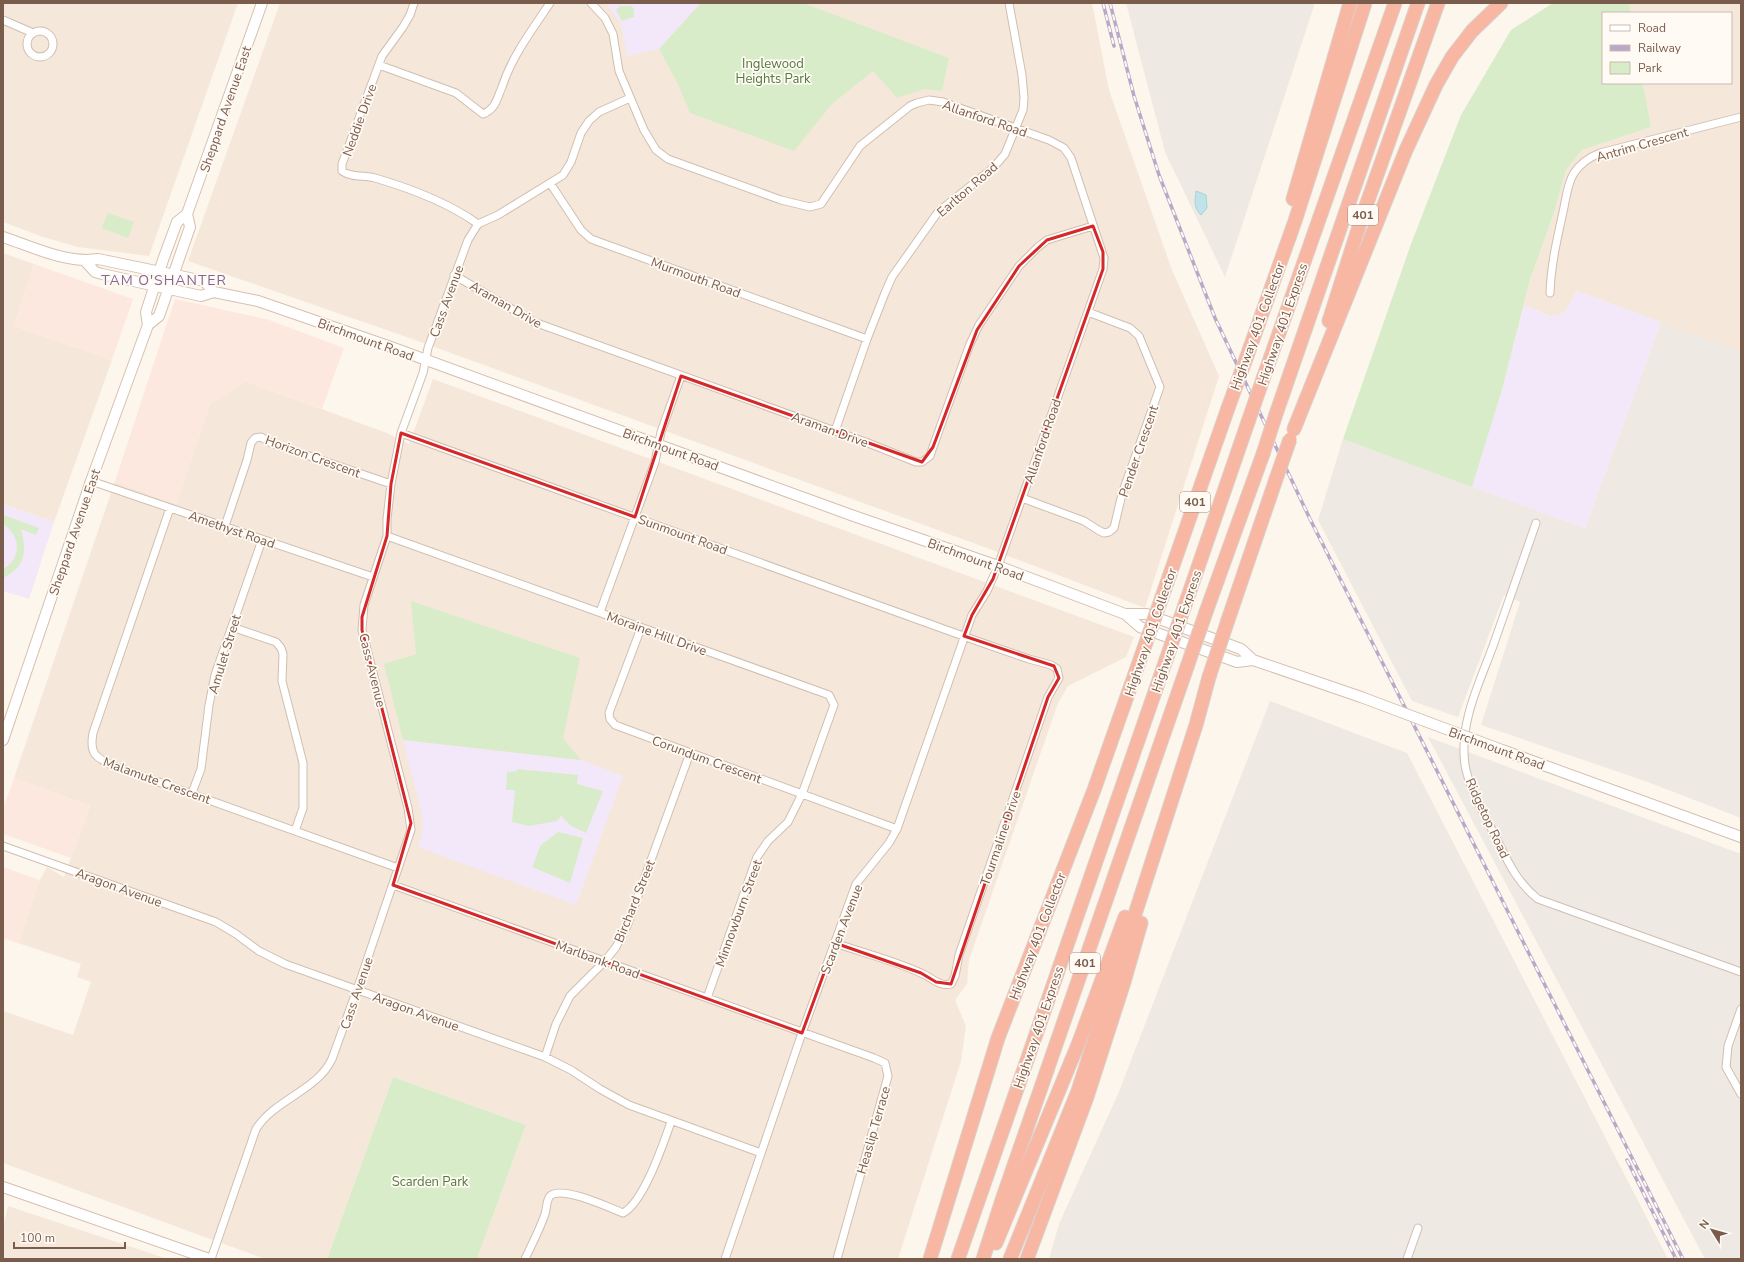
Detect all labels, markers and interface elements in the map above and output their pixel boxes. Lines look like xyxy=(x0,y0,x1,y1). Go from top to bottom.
legend xyxy=(1602,12,1732,84)
text: Road xyxy=(1638,20,1666,36)
text: Railway xyxy=(1638,40,1682,56)
street label: Sheppard Avenue East xyxy=(196,43,256,175)
park label: Inglewood Heights Park xyxy=(736,55,811,88)
text: Park xyxy=(1638,60,1663,76)
street label: Neddie Drive xyxy=(339,82,381,159)
street label: Allanford Road xyxy=(940,96,1029,142)
street label: Antrim Crescent xyxy=(1594,123,1691,167)
street label: Earlton Road xyxy=(933,158,1002,221)
road number: 401 xyxy=(1348,205,1378,225)
street label: Murmouth Road xyxy=(648,253,743,303)
street label: Highway 401 Collector xyxy=(1226,260,1290,393)
street label: Highway 401 Express xyxy=(1254,261,1312,388)
street label: Cass Avenue xyxy=(426,263,468,340)
district label: TAM O'SHANTER xyxy=(101,271,227,290)
street label: Araman Drive xyxy=(466,277,545,333)
street label: Birchmount Road xyxy=(315,314,416,366)
street label: Allanford Road xyxy=(1020,397,1066,486)
street label: Pender Crescent xyxy=(1115,403,1163,500)
street label: Araman Drive xyxy=(789,408,871,452)
street label: Birchmount Road xyxy=(620,424,721,476)
street label: Horizon Crescent xyxy=(263,431,363,483)
street label: Sheppard Avenue East xyxy=(45,466,105,598)
road number: 401 xyxy=(1180,492,1210,512)
street label: Amethyst Road xyxy=(186,507,277,553)
street label: Sunmount Road xyxy=(635,510,730,559)
street label: Birchmount Road xyxy=(925,534,1026,586)
street label: Highway 401 Collector xyxy=(1121,565,1181,699)
street label: Highway 401 Express xyxy=(1148,568,1206,695)
street label: Moraine Hill Drive xyxy=(604,607,709,660)
street label: Amulet Street xyxy=(204,612,246,696)
street label: Cass Avenue xyxy=(354,631,390,709)
street label: Birchmount Road xyxy=(1446,723,1547,775)
street label: Corundum Crescent xyxy=(649,732,764,788)
street label: Malamute Crescent xyxy=(100,753,213,809)
street label: Ridgetop Road xyxy=(1461,775,1514,862)
street label: Tourmaline Drive xyxy=(976,788,1026,888)
street label: Birchard Street xyxy=(610,857,660,945)
street label: Minnowburn Street xyxy=(711,857,767,969)
street label: Aragon Avenue xyxy=(73,864,164,912)
street label: Highway 401 Collector xyxy=(1005,870,1071,1002)
street label: Scarden Avenue xyxy=(817,882,867,977)
street label: Marlbank Road xyxy=(553,936,642,984)
road number: 401 xyxy=(1070,953,1100,973)
street label: Cass Avenue xyxy=(336,955,378,1032)
street label: Highway 401 Express xyxy=(1010,964,1068,1091)
street label: Aragon Avenue xyxy=(370,988,461,1036)
street label: Heaslip Terrace xyxy=(853,1084,895,1176)
park label: Scarden Park xyxy=(392,1173,469,1191)
north arrow xyxy=(1692,1210,1732,1250)
text: N xyxy=(1696,1216,1713,1232)
scale bar xyxy=(14,1224,125,1250)
text: 100 m xyxy=(20,1230,55,1246)

